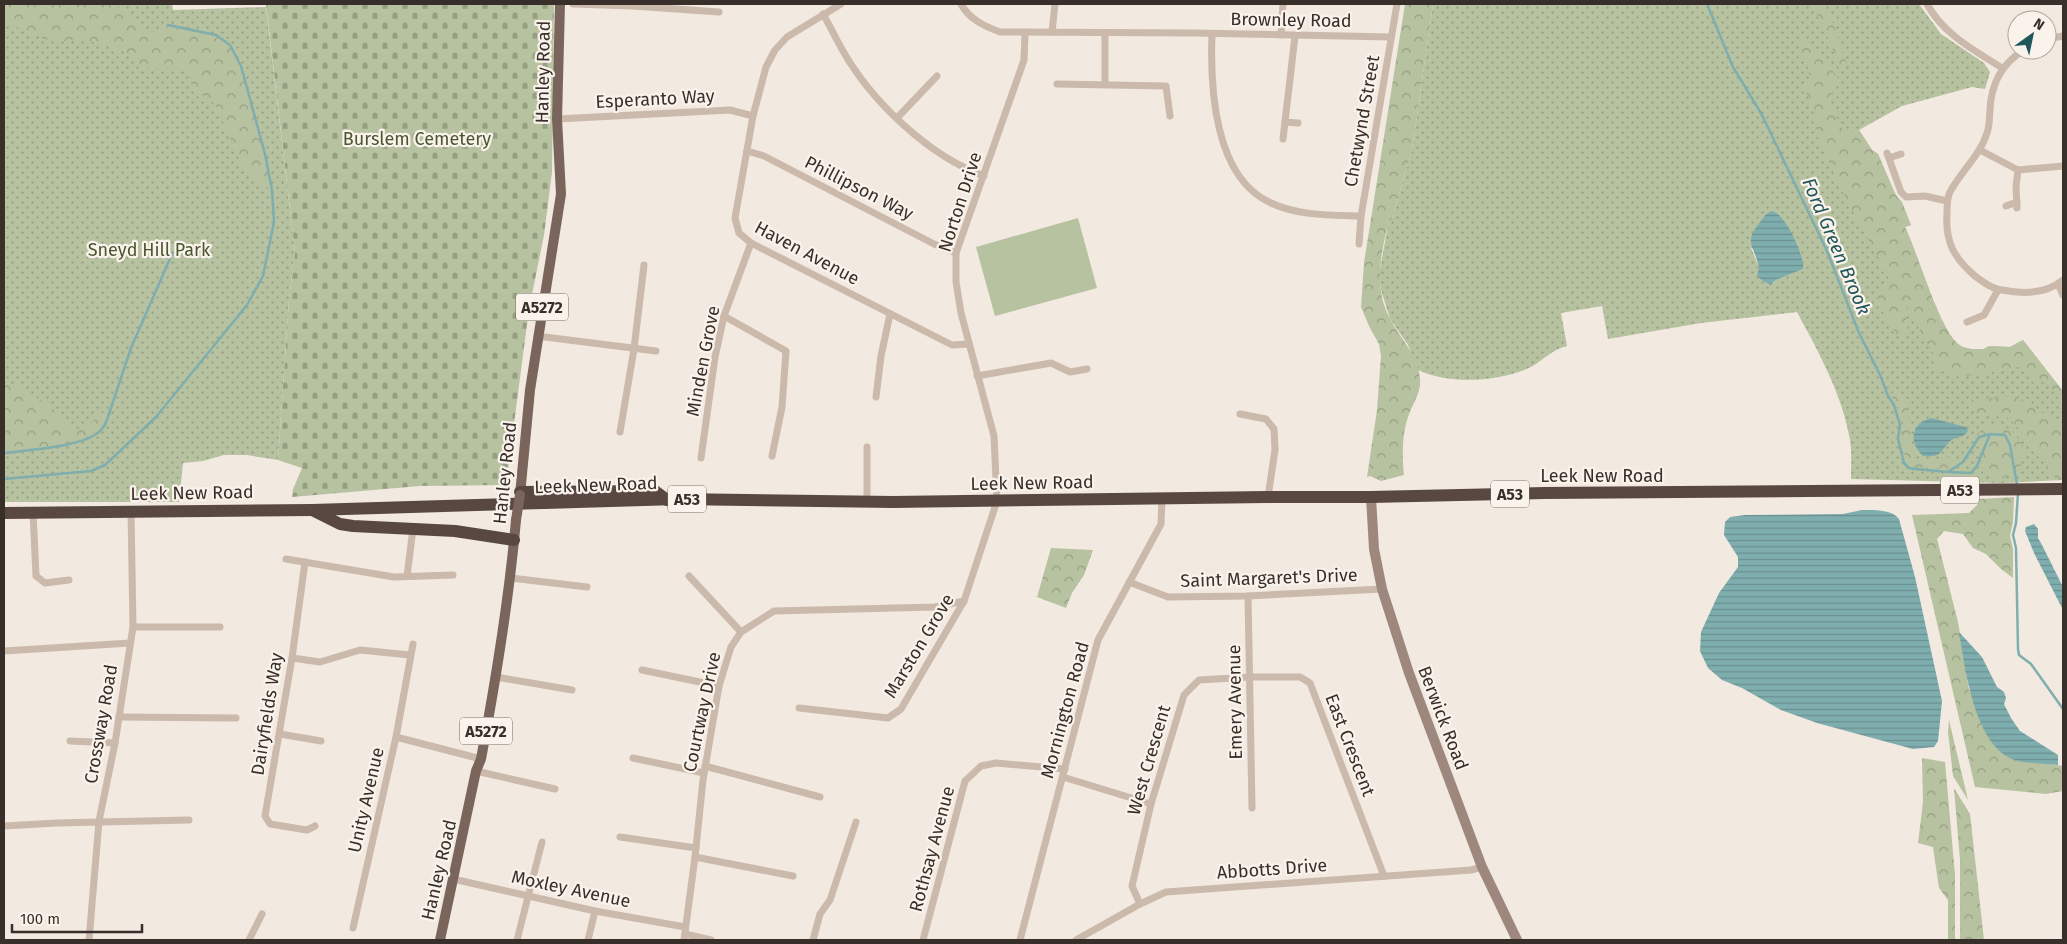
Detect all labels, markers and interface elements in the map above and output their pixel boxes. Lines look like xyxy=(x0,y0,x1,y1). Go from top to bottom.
street label: Brownley Road xyxy=(1230,8,1352,32)
north arrow xyxy=(2007,10,2057,60)
text: N xyxy=(2030,15,2047,34)
street label: Hanley Road xyxy=(531,20,555,124)
street label: Chetwynd Street xyxy=(1340,53,1385,189)
street label: Esperanto Way xyxy=(595,85,715,113)
park label: Burslem Cemetery xyxy=(343,128,491,150)
street label: Norton Drive xyxy=(933,149,987,255)
street label: Phillipson Way xyxy=(801,151,917,225)
water label: Ford Green Brook xyxy=(1797,174,1876,318)
street label: Haven Avenue xyxy=(751,216,863,290)
park label: Sneyd Hill Park xyxy=(88,239,211,261)
road number: A5272 xyxy=(516,294,568,320)
street label: Minden Grove xyxy=(681,304,725,418)
street label: Hanley Road xyxy=(489,421,521,525)
street label: Leek New Road xyxy=(1540,465,1664,487)
street label: Leek New Road xyxy=(970,471,1094,495)
street label: Leek New Road xyxy=(534,472,658,498)
road number: A53 xyxy=(1941,476,1979,504)
road number: A53 xyxy=(1491,480,1529,508)
street label: Leek New Road xyxy=(130,481,254,505)
road number: A53 xyxy=(668,486,706,512)
street label: Saint Margaret's Drive xyxy=(1180,564,1358,592)
street label: Marston Grove xyxy=(879,590,959,702)
street label: Mornington Road xyxy=(1036,639,1094,781)
street label: Emery Avenue xyxy=(1223,644,1247,760)
street label: Courtway Drive xyxy=(679,650,725,774)
street label: Dairyfields Way xyxy=(246,651,288,777)
street label: Crossway Road xyxy=(80,663,122,785)
street label: Berwick Road xyxy=(1413,663,1473,773)
street label: East Crescent xyxy=(1320,691,1380,800)
street label: West Crescent xyxy=(1123,702,1175,818)
road number: A5272 xyxy=(460,718,512,744)
street label: Unity Avenue xyxy=(343,745,389,855)
street label: Rothsay Avenue xyxy=(905,784,959,914)
street label: Hanley Road xyxy=(417,818,461,922)
street label: Abbotts Drive xyxy=(1216,854,1328,884)
street label: Moxley Avenue xyxy=(509,866,633,912)
scale bar xyxy=(12,902,142,934)
text: 100 m xyxy=(20,910,60,928)

